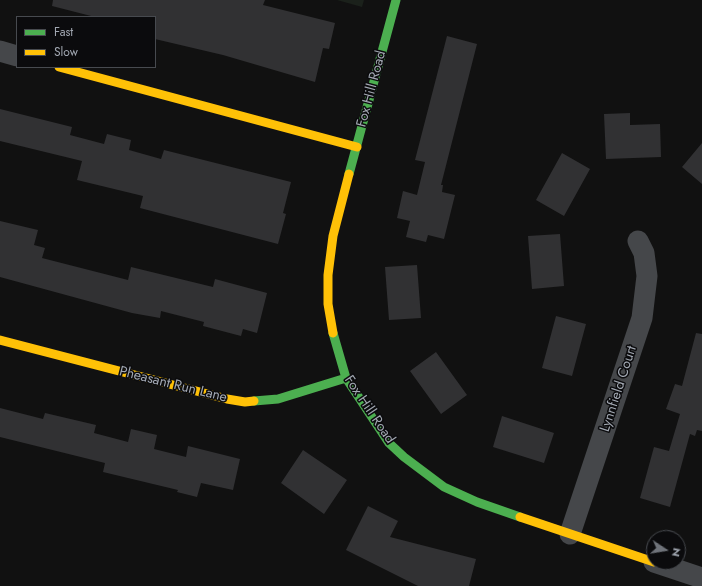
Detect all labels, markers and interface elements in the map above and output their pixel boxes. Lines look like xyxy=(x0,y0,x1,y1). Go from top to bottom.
legend xyxy=(16,16,156,68)
text: Fast xyxy=(54,23,73,41)
text: Slow xyxy=(54,43,78,61)
street label: Fox Hill Road xyxy=(354,49,390,129)
street label: Lynnfield Court xyxy=(597,344,641,434)
street label: Pheasant Run Lane xyxy=(117,363,229,407)
street label: Fox Hill Road xyxy=(340,373,398,447)
north arrow xyxy=(646,530,686,570)
text: N xyxy=(668,546,685,558)

